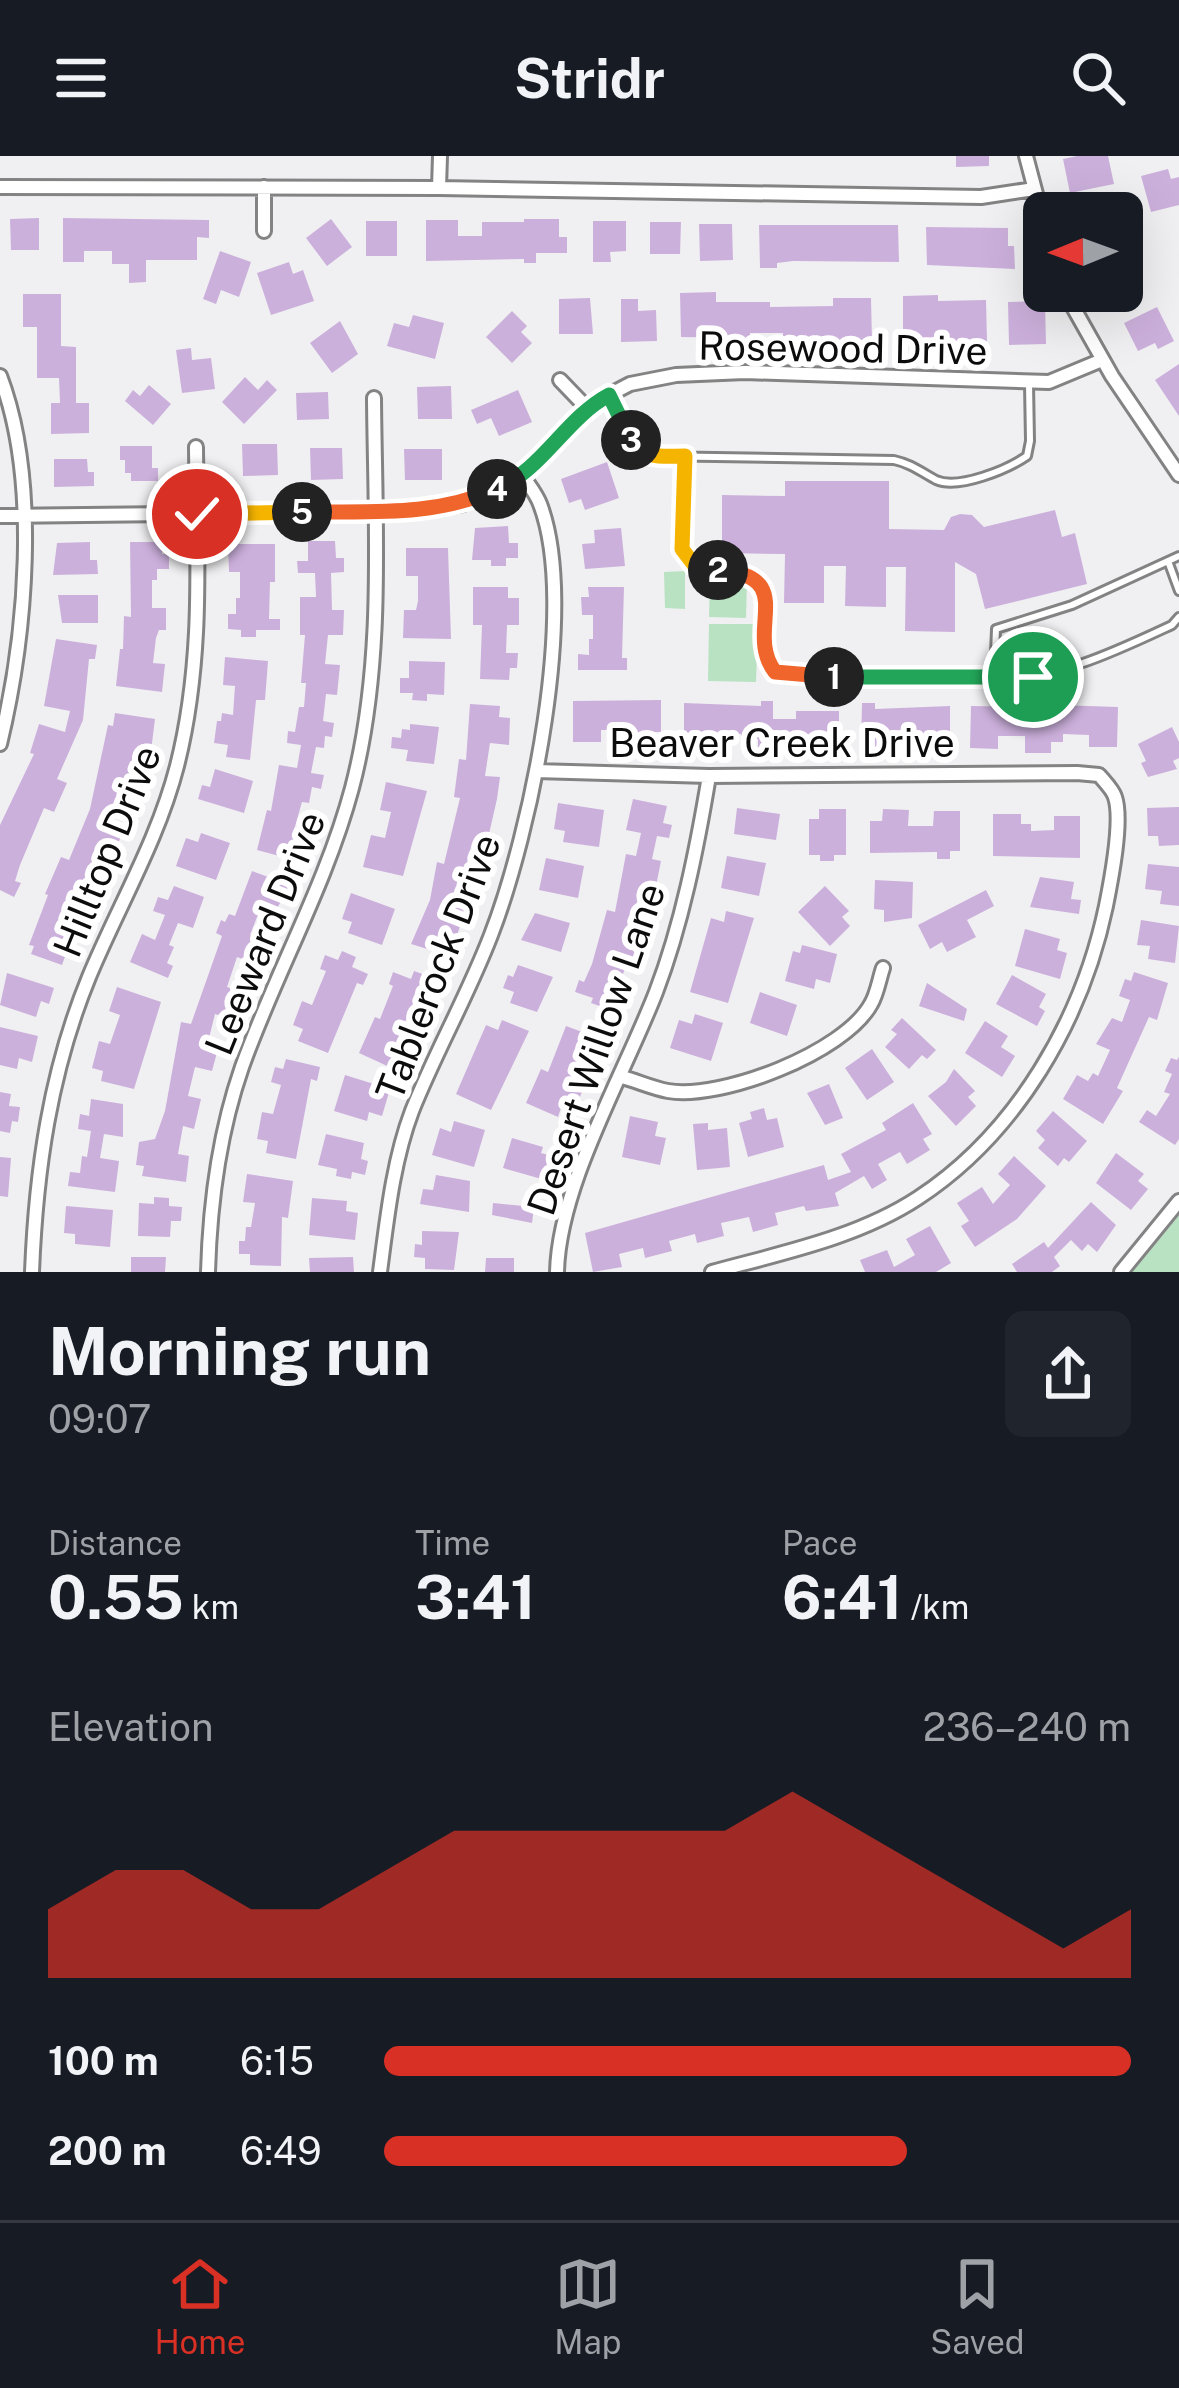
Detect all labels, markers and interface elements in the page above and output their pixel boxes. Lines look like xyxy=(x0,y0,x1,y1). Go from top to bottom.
icon: menu xyxy=(48,45,114,111)
icon: search xyxy=(1065,45,1131,111)
text: Stridr xyxy=(514,47,665,110)
north arrow xyxy=(1023,192,1143,312)
map controls xyxy=(1023,192,1143,312)
street label: Rosewood Drive xyxy=(698,322,988,374)
pin: 3 xyxy=(601,410,661,470)
text: 3 xyxy=(620,421,642,459)
pin: 4 xyxy=(467,459,527,519)
pin xyxy=(146,463,248,565)
text: 4 xyxy=(486,470,508,508)
icon: check xyxy=(164,481,230,547)
pin: 5 xyxy=(272,482,332,542)
text: 5 xyxy=(291,493,313,531)
pin: 2 xyxy=(688,540,748,600)
text: 2 xyxy=(708,551,728,589)
pin xyxy=(982,626,1084,728)
icon: arrive xyxy=(1000,644,1066,710)
pin: 1 xyxy=(804,647,864,707)
text: 1 xyxy=(827,658,841,696)
street label: Beaver Creek Drive xyxy=(609,720,955,766)
street label: Hilltop Drive xyxy=(44,739,170,963)
street label: Leeward Drive xyxy=(195,805,335,1061)
street label: Tablerock Drive xyxy=(366,827,510,1107)
street label: Desert Willow Lane xyxy=(518,877,674,1221)
button: share xyxy=(1005,1311,1131,1437)
text: Morning run xyxy=(48,1312,431,1390)
text: 09:07 xyxy=(48,1396,151,1442)
text: Distance xyxy=(48,1524,182,1562)
text: Time xyxy=(415,1524,490,1562)
text: Pace xyxy=(782,1524,857,1562)
text: 0.55 xyxy=(48,1562,184,1633)
text: 3:41 xyxy=(415,1562,536,1633)
text: 6:41 xyxy=(782,1562,903,1633)
text: km xyxy=(184,1588,239,1626)
text: /km xyxy=(903,1588,969,1626)
text: Elevation xyxy=(48,1704,214,1750)
text: 236–240 m xyxy=(923,1704,1131,1750)
text: 100 m xyxy=(48,2038,159,2084)
text: 6:15 xyxy=(240,2038,314,2084)
text: 200 m xyxy=(48,2128,167,2174)
text: 6:49 xyxy=(240,2128,322,2174)
tab: Home xyxy=(154,2251,245,2361)
tab: Map xyxy=(554,2251,621,2361)
tab: Saved xyxy=(930,2251,1025,2361)

